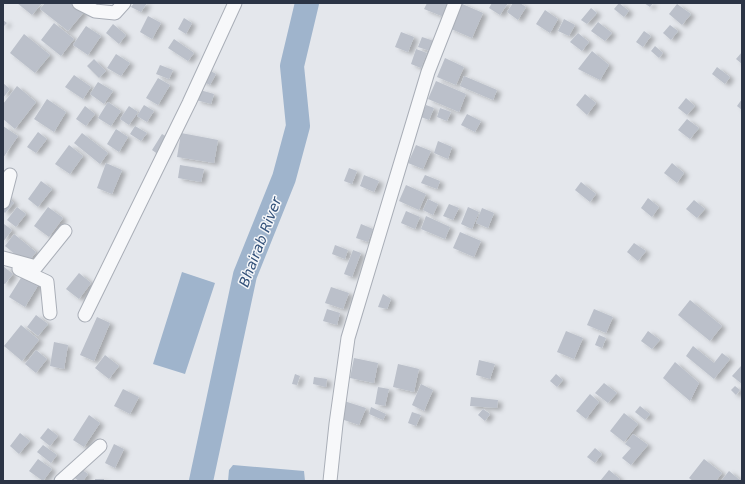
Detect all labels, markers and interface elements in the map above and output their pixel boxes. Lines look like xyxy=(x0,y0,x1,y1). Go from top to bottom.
water label: Bhairab River xyxy=(236,194,285,289)

